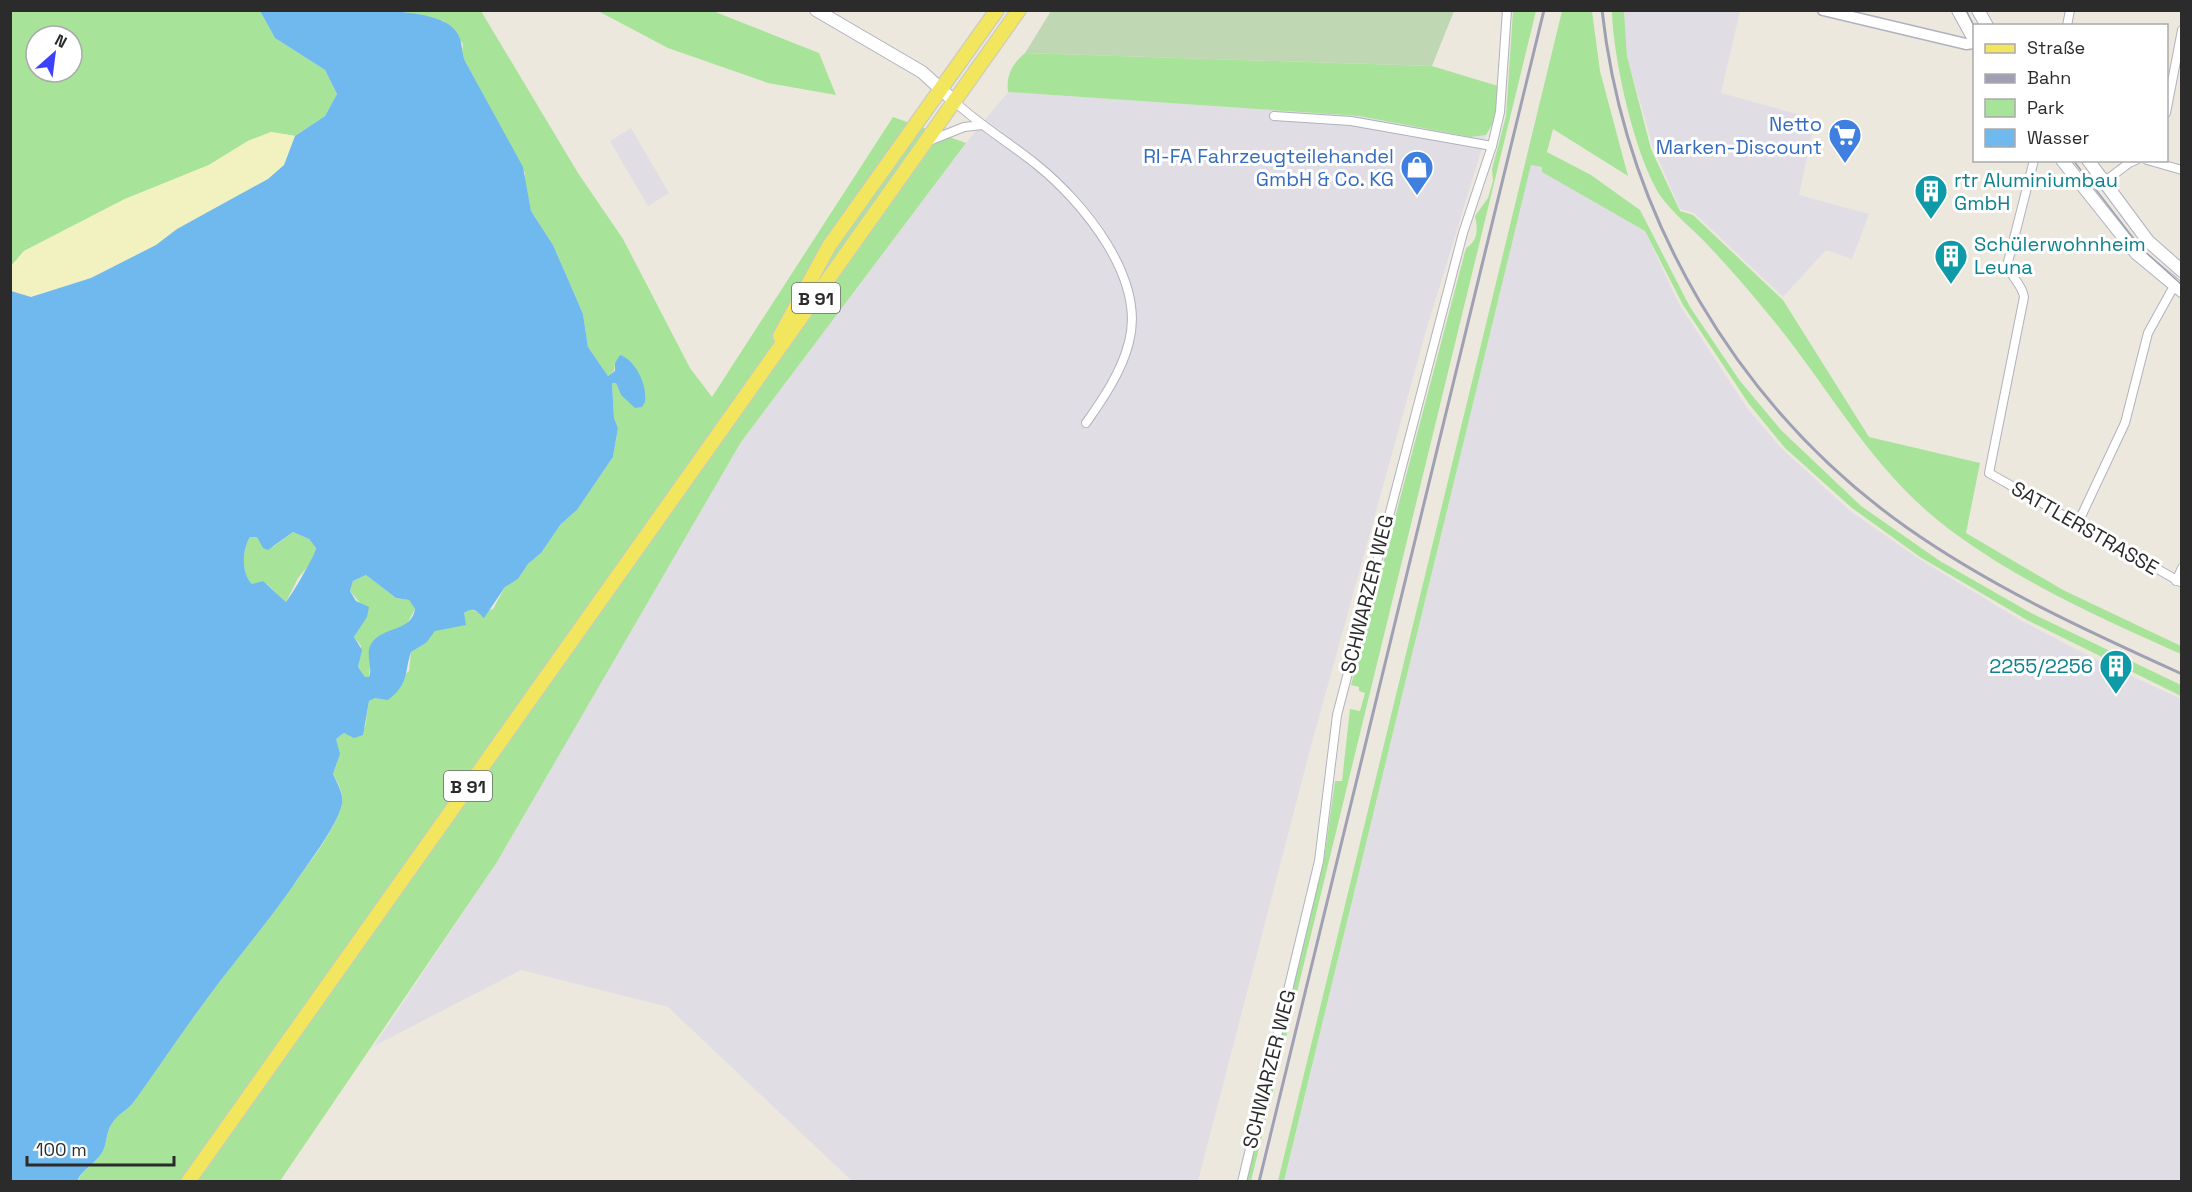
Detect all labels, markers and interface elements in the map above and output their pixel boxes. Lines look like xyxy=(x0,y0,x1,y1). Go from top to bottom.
north arrow xyxy=(24,24,84,84)
legend xyxy=(1973,24,2168,162)
text: N xyxy=(51,29,70,53)
text: Straße xyxy=(2027,36,2085,59)
text: Bahn xyxy=(2027,66,2071,89)
text: Park xyxy=(2027,96,2065,119)
place label: Netto Marken-Discount xyxy=(1656,111,1822,160)
supermarket icon: Netto Marken-Discount xyxy=(1827,117,1863,164)
text: Wasser xyxy=(2027,126,2089,149)
place label: RI-FA Fahrzeugteilehandel GmbH & Co. KG xyxy=(1143,143,1394,192)
shop icon: RI-FA Fahrzeugteilehandel GmbH & Co. KG xyxy=(1399,149,1435,196)
place label: rtr Aluminiumbau GmbH xyxy=(1954,167,2118,216)
building icon: rtr Aluminiumbau GmbH xyxy=(1913,173,1949,220)
place label: Schülerwohnheim Leuna xyxy=(1974,231,2146,280)
building icon: Schülerwohnheim Leuna xyxy=(1933,238,1969,285)
road number: B 91 xyxy=(792,283,840,313)
street label: SATTLERSTRASSE xyxy=(2007,475,2163,581)
street label: SCHWARZER WEG xyxy=(1335,512,1399,676)
building icon: 2255/2256 xyxy=(2098,648,2134,695)
place label: 2255/2256 xyxy=(1989,653,2093,679)
road number: B 91 xyxy=(444,771,492,801)
street label: SCHWARZER WEG xyxy=(1237,987,1301,1151)
scale bar xyxy=(27,1129,174,1167)
text: 100 m xyxy=(36,1138,87,1161)

